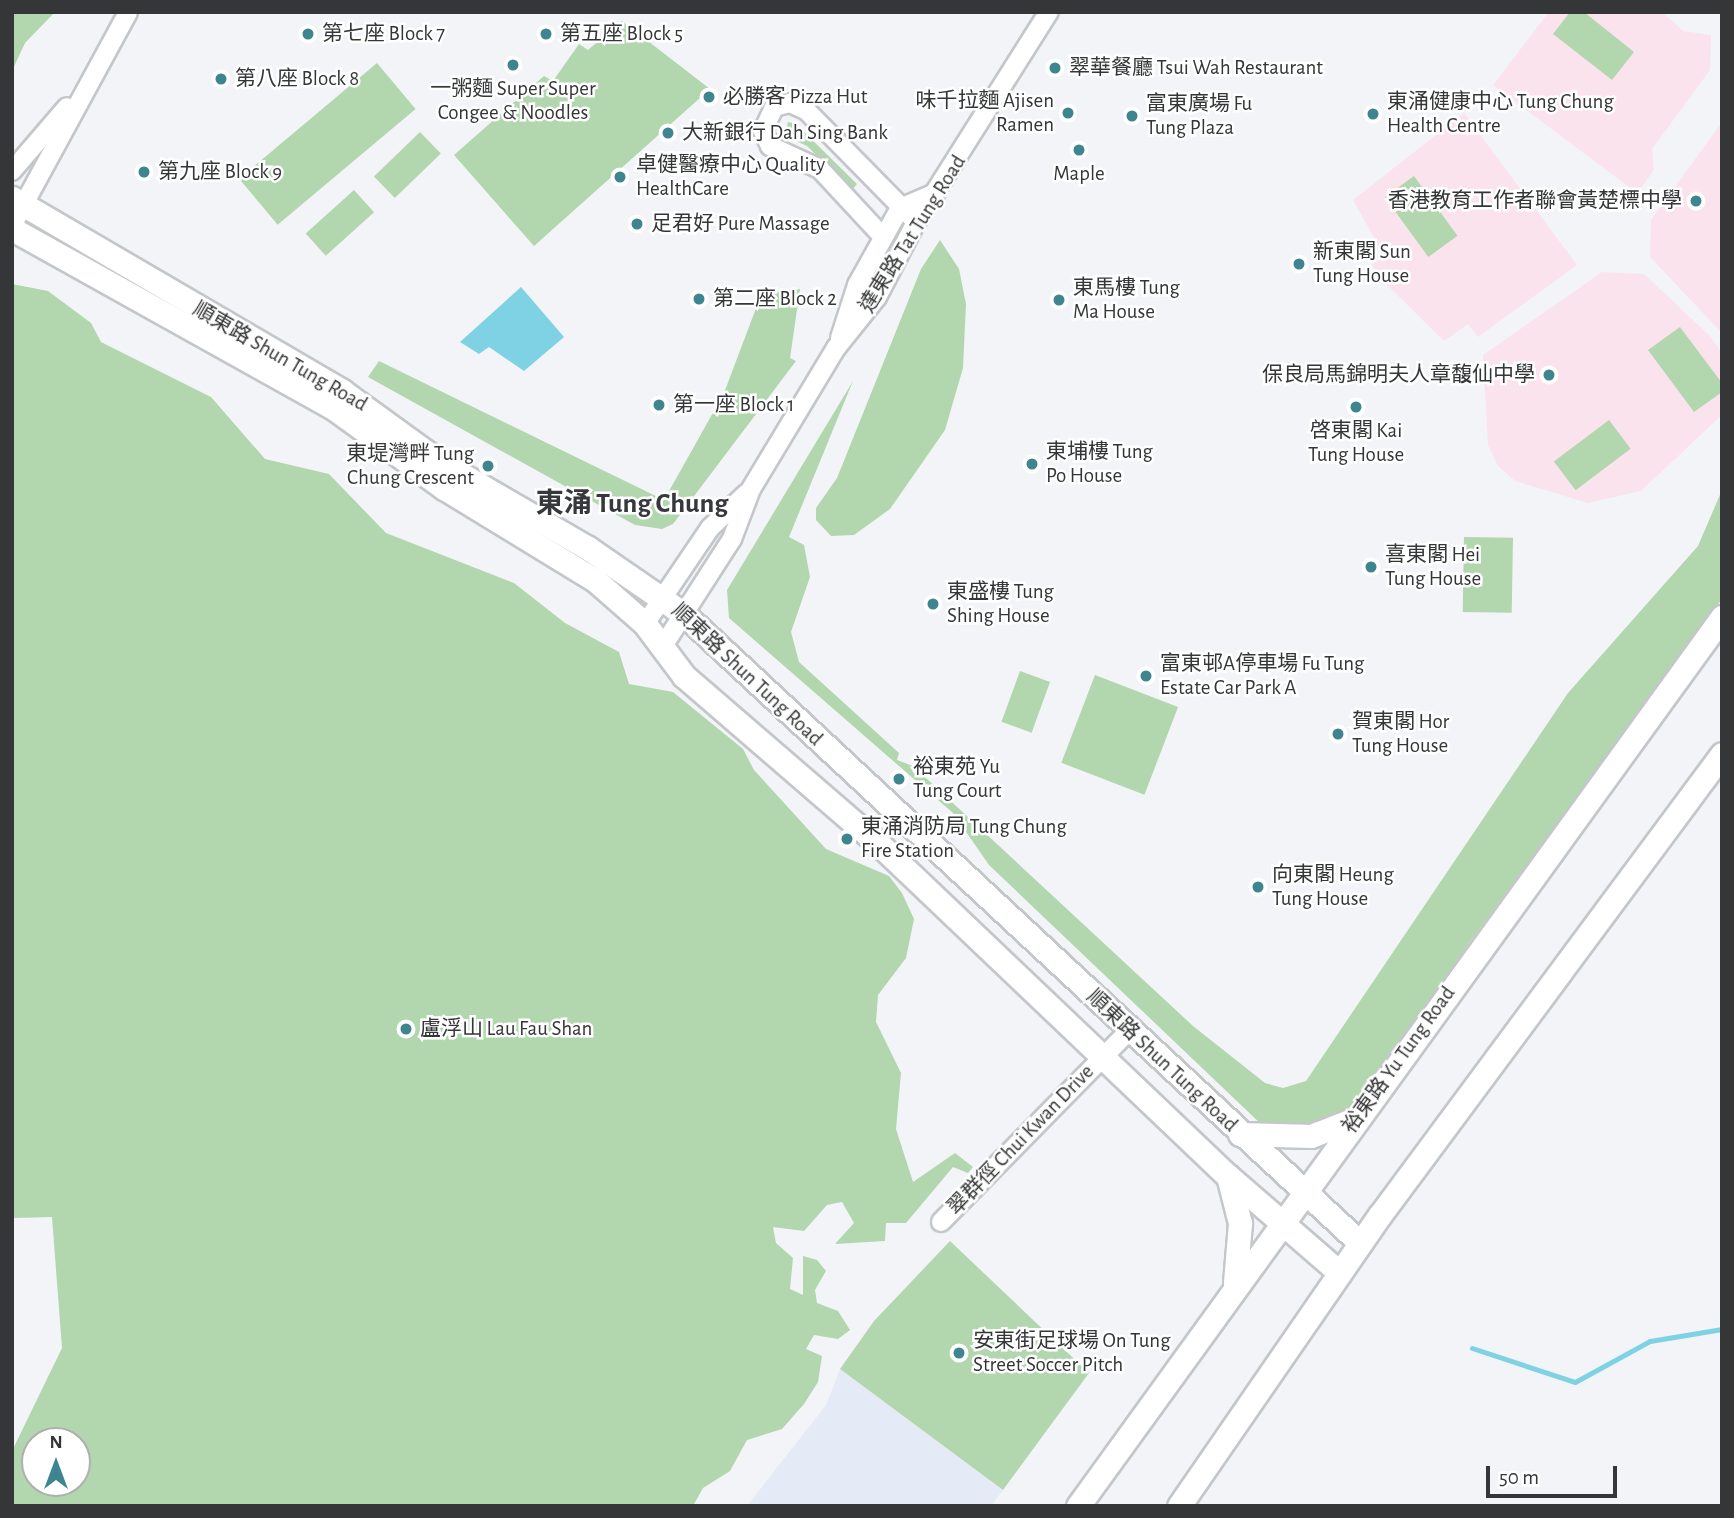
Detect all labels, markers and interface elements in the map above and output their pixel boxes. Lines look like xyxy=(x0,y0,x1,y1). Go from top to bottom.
place label: 第七座 Block 7 xyxy=(322,21,445,47)
place label: 第五座 Block 5 xyxy=(560,21,683,47)
marker: 第七座 Block 7 xyxy=(300,26,316,42)
marker: 第五座 Block 5 xyxy=(538,26,554,42)
place label: 翠華餐廳 Tsui Wah Restaurant xyxy=(1069,55,1323,81)
marker: 一粥麵 Super Super Congee & Noodles xyxy=(505,57,521,73)
marker: 翠華餐廳 Tsui Wah Restaurant xyxy=(1047,60,1063,76)
place label: 第八座 Block 8 xyxy=(235,66,359,92)
marker: 第八座 Block 8 xyxy=(213,71,229,87)
place label: 一粥麵 Super Super Congee & Noodles xyxy=(430,76,596,126)
place label: 必勝客 Pizza Hut xyxy=(723,84,868,110)
place label: 味千拉麵 Ajisen Ramen xyxy=(915,88,1054,138)
marker: 必勝客 Pizza Hut xyxy=(701,89,717,105)
place label: 東涌健康中心 Tung Chung Health Centre xyxy=(1387,89,1614,139)
place label: 富東廣場 Fu Tung Plaza xyxy=(1146,91,1252,141)
marker: 味千拉麵 Ajisen Ramen xyxy=(1060,105,1076,121)
marker: 東涌健康中心 Tung Chung Health Centre xyxy=(1365,106,1381,122)
marker: 富東廣場 Fu Tung Plaza xyxy=(1124,108,1140,124)
place label: 大新銀行 Dah Sing Bank xyxy=(682,120,888,146)
marker: 大新銀行 Dah Sing Bank xyxy=(660,125,676,141)
marker: Maple xyxy=(1071,142,1087,158)
street label: 達東路 Tat Tung Road xyxy=(854,151,972,317)
place label: 卓健醫療中心 Quality HealthCare xyxy=(636,152,825,202)
place label: 第九座 Block 9 xyxy=(158,159,282,185)
place label: Maple xyxy=(1053,161,1105,187)
marker: 第九座 Block 9 xyxy=(136,164,152,180)
marker: 卓健醫療中心 Quality HealthCare xyxy=(610,167,630,187)
place label: 香港教育工作者聯會黃楚標中學 xyxy=(1388,188,1682,214)
marker: 香港教育工作者聯會黃楚標中學 xyxy=(1688,193,1704,209)
place label: 足君好 Pure Massage xyxy=(651,211,830,237)
marker: 足君好 Pure Massage xyxy=(629,216,645,232)
place label: 新東閣 Sun Tung House xyxy=(1313,239,1411,289)
marker: 新東閣 Sun Tung House xyxy=(1291,256,1307,272)
place label: 東馬樓 Tung Ma House xyxy=(1073,275,1180,325)
place label: 第二座 Block 2 xyxy=(713,286,837,312)
marker: 第二座 Block 2 xyxy=(691,291,707,307)
marker: 東馬樓 Tung Ma House xyxy=(1051,292,1067,308)
street label: 順東路 Shun Tung Road xyxy=(188,297,372,417)
place label: 保良局馬錦明夫人章馥仙中學 xyxy=(1262,362,1535,388)
marker: 保良局馬錦明夫人章馥仙中學 xyxy=(1541,367,1557,383)
place label: 第一座 Block 1 xyxy=(673,392,795,418)
marker: 第一座 Block 1 xyxy=(651,397,667,413)
marker: 啓東閣 Kai Tung House xyxy=(1348,399,1364,415)
place label: 啓東閣 Kai Tung House xyxy=(1308,418,1404,468)
place label: 東埔樓 Tung Po House xyxy=(1046,439,1153,489)
place label: 東堤灣畔 Tung Chung Crescent xyxy=(346,441,474,491)
marker: 東埔樓 Tung Po House xyxy=(1024,456,1040,472)
marker: 東堤灣畔 Tung Chung Crescent xyxy=(480,458,496,474)
district label: 東涌 Tung Chung xyxy=(536,487,728,521)
place label: 喜東閣 Hei Tung House xyxy=(1385,542,1481,592)
marker: 喜東閣 Hei Tung House xyxy=(1363,559,1379,575)
place label: 東盛樓 Tung Shing House xyxy=(947,579,1054,629)
marker: 東盛樓 Tung Shing House xyxy=(925,596,941,612)
street label: 順東路 Shun Tung Road xyxy=(666,598,828,752)
place label: 富東邨A停車場 Fu Tung Estate Car Park A xyxy=(1160,651,1364,701)
marker: 富東邨A停車場 Fu Tung Estate Car Park A xyxy=(1138,668,1154,684)
place label: 賀東閣 Hor Tung House xyxy=(1352,709,1449,759)
marker: 賀東閣 Hor Tung House xyxy=(1330,726,1346,742)
place label: 裕東苑 Yu Tung Court xyxy=(913,754,1002,804)
marker: 裕東苑 Yu Tung Court xyxy=(891,771,907,787)
place label: 東涌消防局 Tung Chung Fire Station xyxy=(861,814,1067,864)
marker: 東涌消防局 Tung Chung Fire Station xyxy=(839,831,855,847)
place label: 向東閣 Heung Tung House xyxy=(1272,862,1394,912)
marker: 向東閣 Heung Tung House xyxy=(1250,879,1266,895)
street label: 裕東路 Yu Tung Road xyxy=(1337,981,1461,1139)
street label: 順東路 Shun Tung Road xyxy=(1081,984,1243,1138)
place label: 盧浮山 Lau Fau Shan xyxy=(420,1016,592,1042)
marker: 盧浮山 Lau Fau Shan xyxy=(398,1021,414,1037)
street label: 翠群徑 Chui Kwan Drive xyxy=(943,1059,1099,1221)
place label: 安東街足球場 On Tung Street Soccer Pitch xyxy=(973,1328,1170,1378)
marker: 安東街足球場 On Tung Street Soccer Pitch xyxy=(951,1345,967,1361)
north arrow xyxy=(21,1427,91,1497)
text: N xyxy=(49,1433,63,1452)
scale bar xyxy=(1489,1452,1620,1496)
text: 50 m xyxy=(1499,1467,1539,1488)

